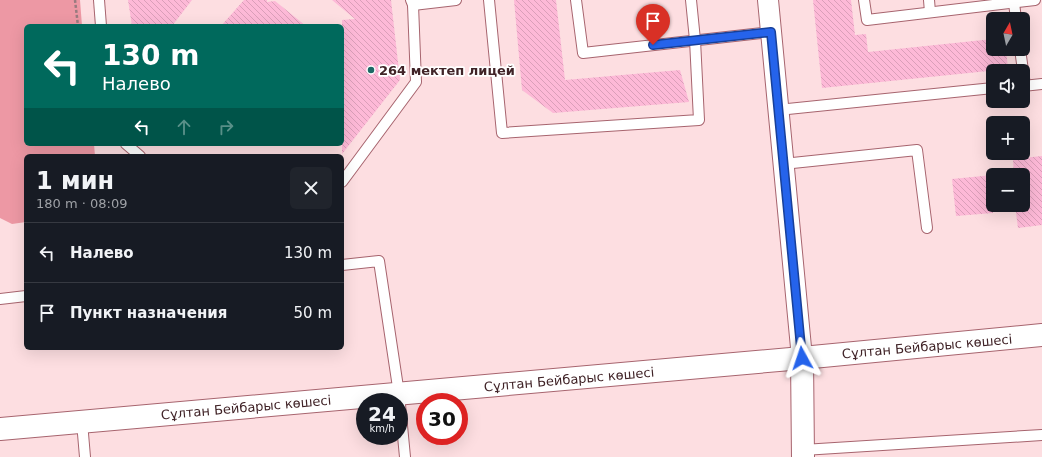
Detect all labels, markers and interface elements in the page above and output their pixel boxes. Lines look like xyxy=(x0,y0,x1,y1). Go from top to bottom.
pin xyxy=(636,4,670,45)
icon: arrive xyxy=(642,10,664,32)
north arrow xyxy=(986,12,1030,56)
map controls xyxy=(986,12,1030,212)
text: 130 m xyxy=(102,39,199,72)
icon: left xyxy=(36,40,88,92)
place label: 264 мектеп лицей xyxy=(379,63,515,78)
button: sound xyxy=(986,64,1030,108)
marker: 264 мектеп лицей xyxy=(366,65,376,75)
text: Налево xyxy=(102,73,171,94)
icon: left xyxy=(131,116,153,138)
icon: ahead xyxy=(173,116,195,138)
icon: right xyxy=(215,116,237,138)
button: + xyxy=(986,116,1030,160)
text: 1 мин xyxy=(36,167,114,195)
button: close xyxy=(290,167,332,209)
button: − xyxy=(986,168,1030,212)
text: 180 m · 08:09 xyxy=(36,196,127,211)
icon: left xyxy=(36,242,58,264)
text: Налево xyxy=(70,244,134,262)
text: 130 m xyxy=(284,244,332,262)
icon: arrive xyxy=(36,302,58,324)
text: Пункт назначения xyxy=(70,304,227,322)
text: 50 m xyxy=(294,304,332,322)
street label: Сұлтан Бейбарыс көшесі xyxy=(841,332,1013,361)
position arrow xyxy=(781,337,823,379)
street label: Сұлтан Бейбарыс көшесі xyxy=(483,365,655,394)
street label: Сұлтан Бейбарыс көшесі xyxy=(160,393,332,422)
speed limit sign: 30 xyxy=(416,393,468,445)
text: 24 xyxy=(368,402,396,426)
text: km/h xyxy=(369,423,395,434)

